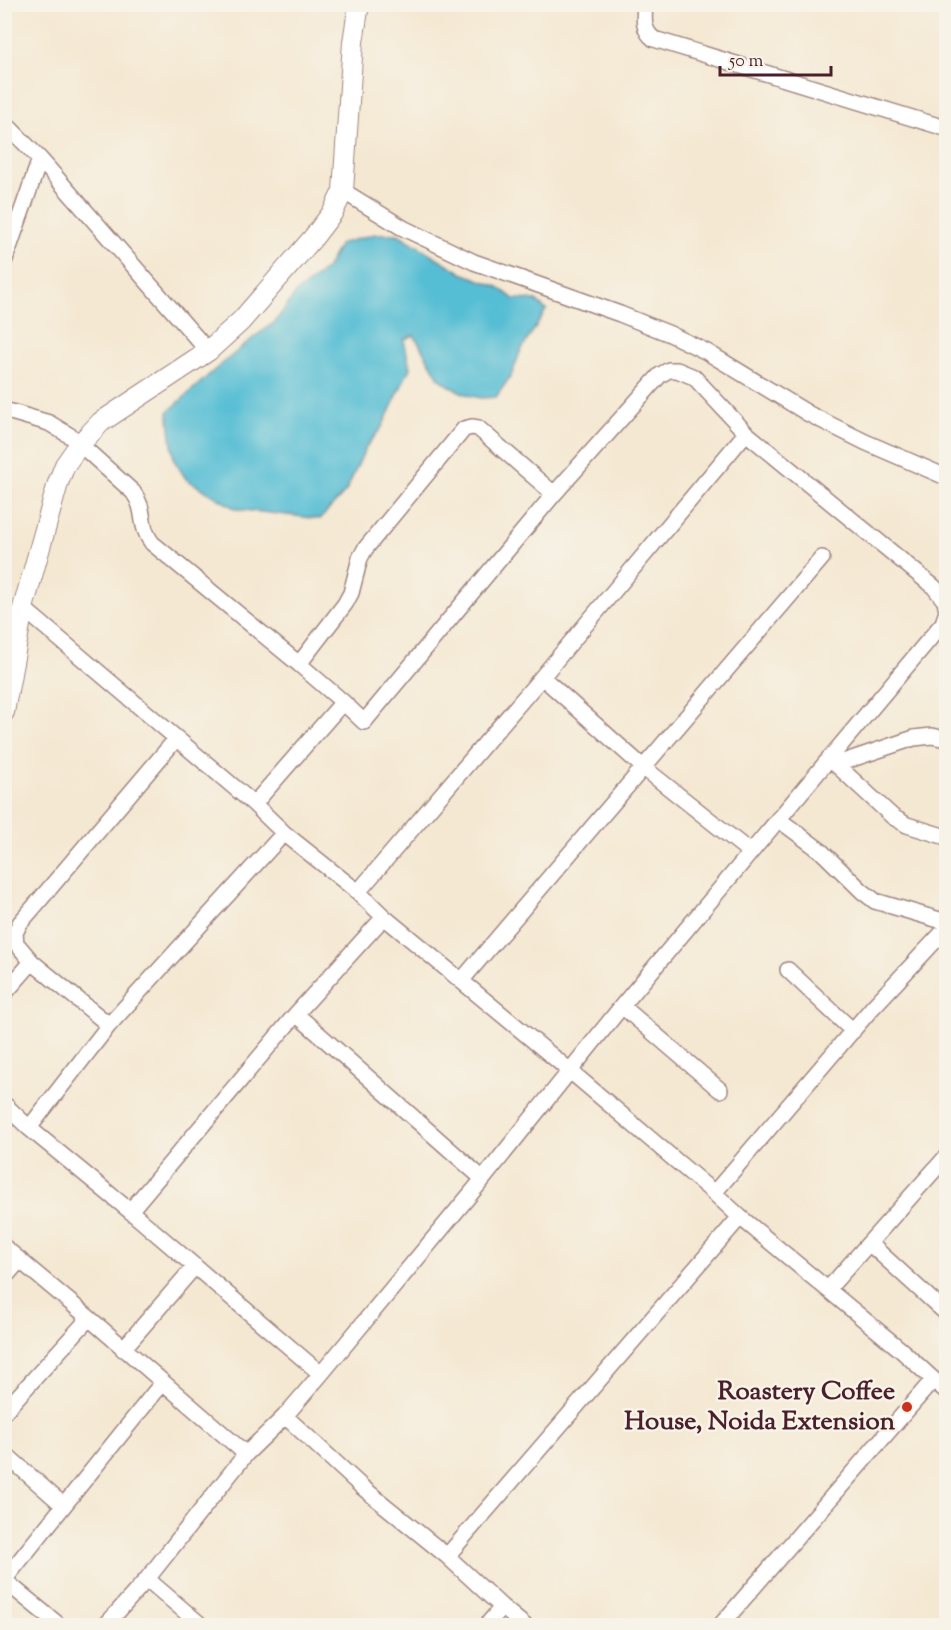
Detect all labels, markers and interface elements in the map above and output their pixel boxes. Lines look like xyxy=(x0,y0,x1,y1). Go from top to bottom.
scale bar xyxy=(720,39,831,77)
text: 50 m xyxy=(728,49,764,75)
place label: Roastery Coffee House, Noida Extension xyxy=(624,1374,896,1441)
marker: Roastery Coffee House, Noida Extension xyxy=(900,1400,914,1414)

